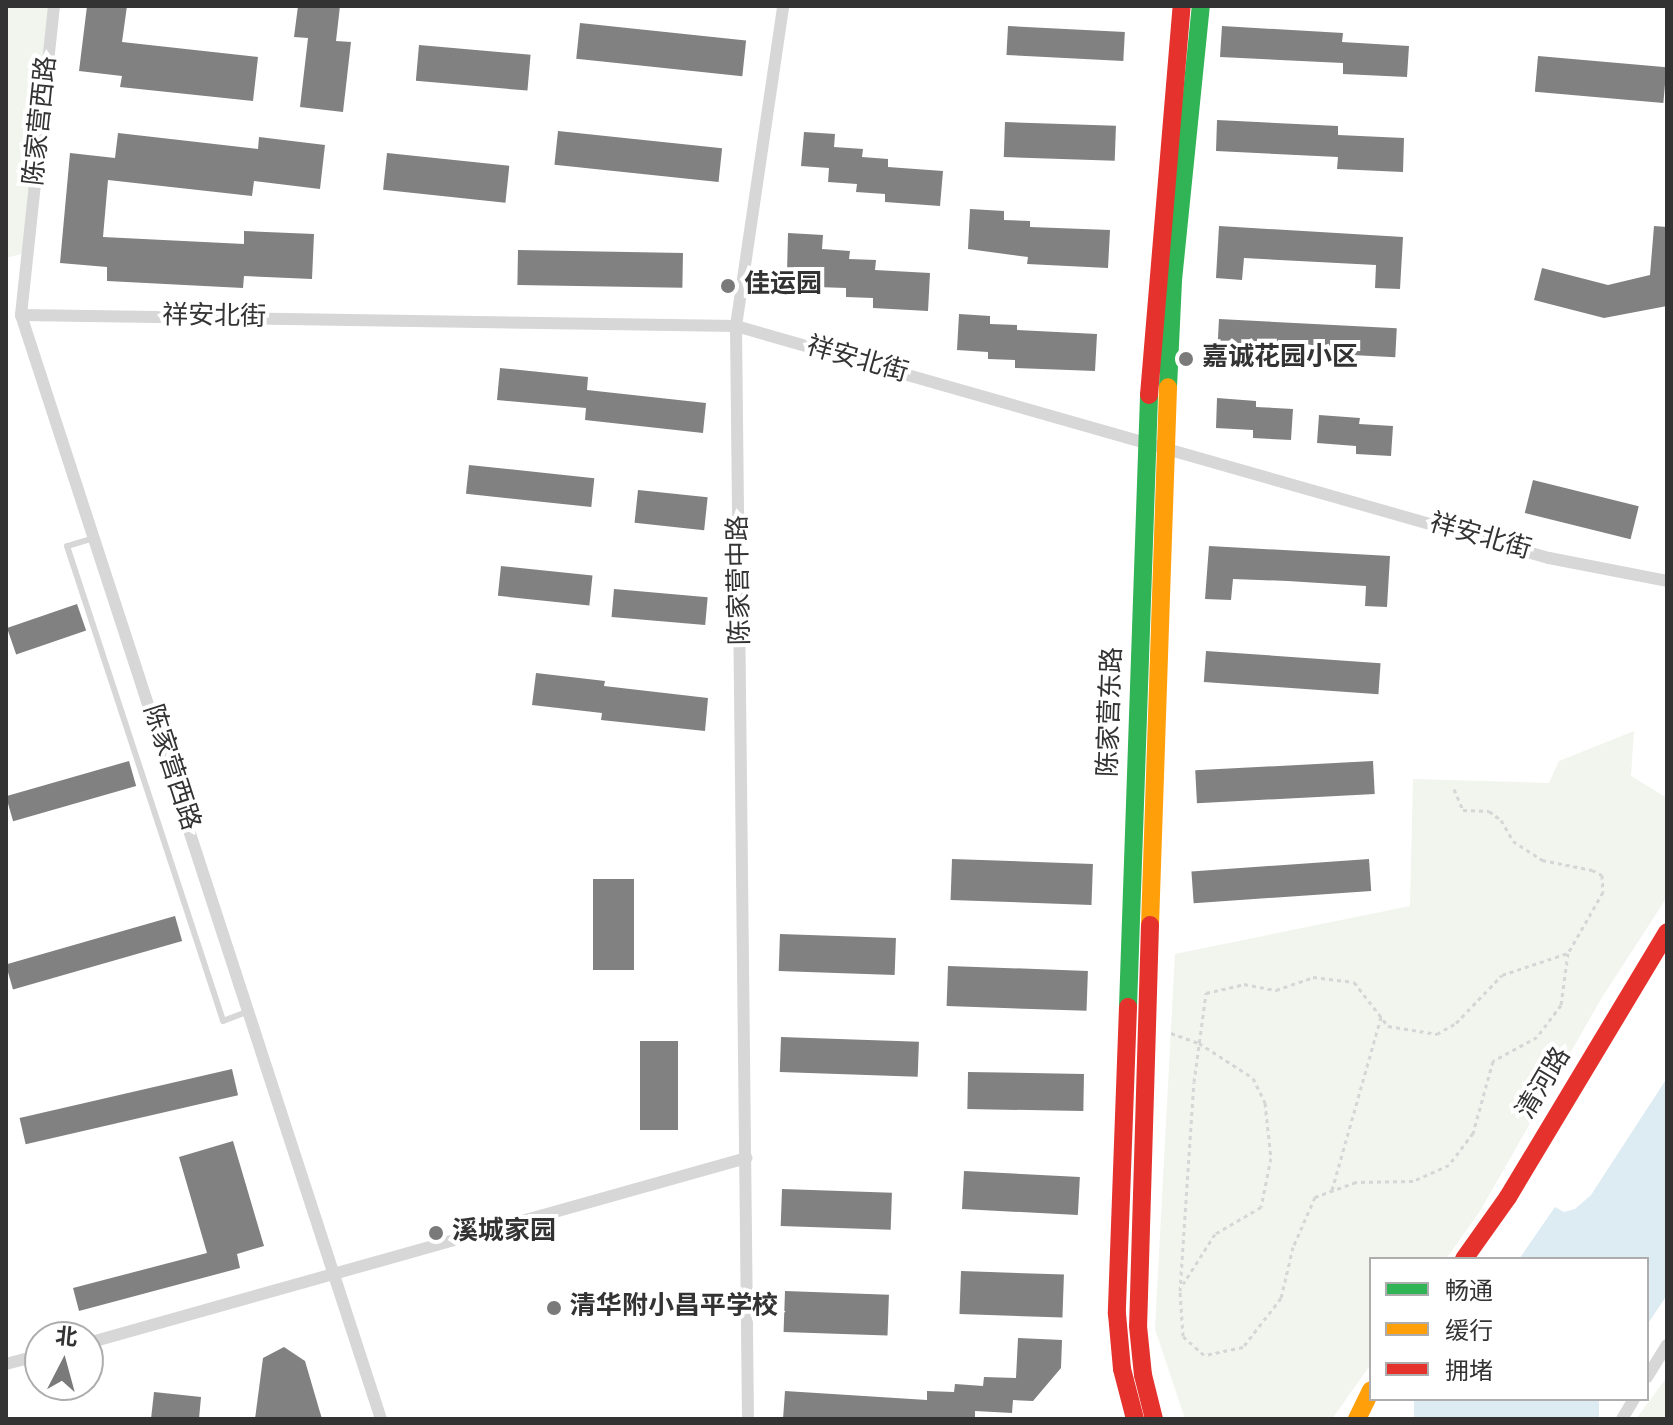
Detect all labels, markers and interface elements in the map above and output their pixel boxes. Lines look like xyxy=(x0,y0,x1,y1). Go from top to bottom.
street label: 陈家营西路 xyxy=(20,55,64,187)
place label: 佳运园 xyxy=(744,270,822,302)
marker: 佳运园 xyxy=(719,277,737,295)
street label: 祥安北街 xyxy=(162,301,266,335)
street label: 祥安北街 xyxy=(803,332,911,390)
place label: 嘉诚花园小区 xyxy=(1202,343,1358,375)
marker: 嘉诚花园小区 xyxy=(1177,350,1195,368)
street label: 祥安北街 xyxy=(1426,509,1534,567)
street label: 陈家营中路 xyxy=(724,515,758,645)
street label: 陈家营东路 xyxy=(1094,646,1130,778)
street label: 陈家营西路 xyxy=(135,701,205,835)
street label: 清河路 xyxy=(1512,1043,1578,1125)
place label: 溪城家园 xyxy=(452,1217,556,1249)
marker: 溪城家园 xyxy=(427,1224,445,1242)
legend xyxy=(1369,1257,1649,1401)
text: 畅通 xyxy=(1445,1278,1493,1308)
place label: 清华附小昌平学校 xyxy=(570,1292,778,1324)
marker: 清华附小昌平学校 xyxy=(545,1299,563,1317)
text: 缓行 xyxy=(1445,1318,1493,1348)
north arrow xyxy=(24,1321,104,1401)
text: 北 xyxy=(54,1324,79,1353)
text: 拥堵 xyxy=(1445,1358,1493,1388)

